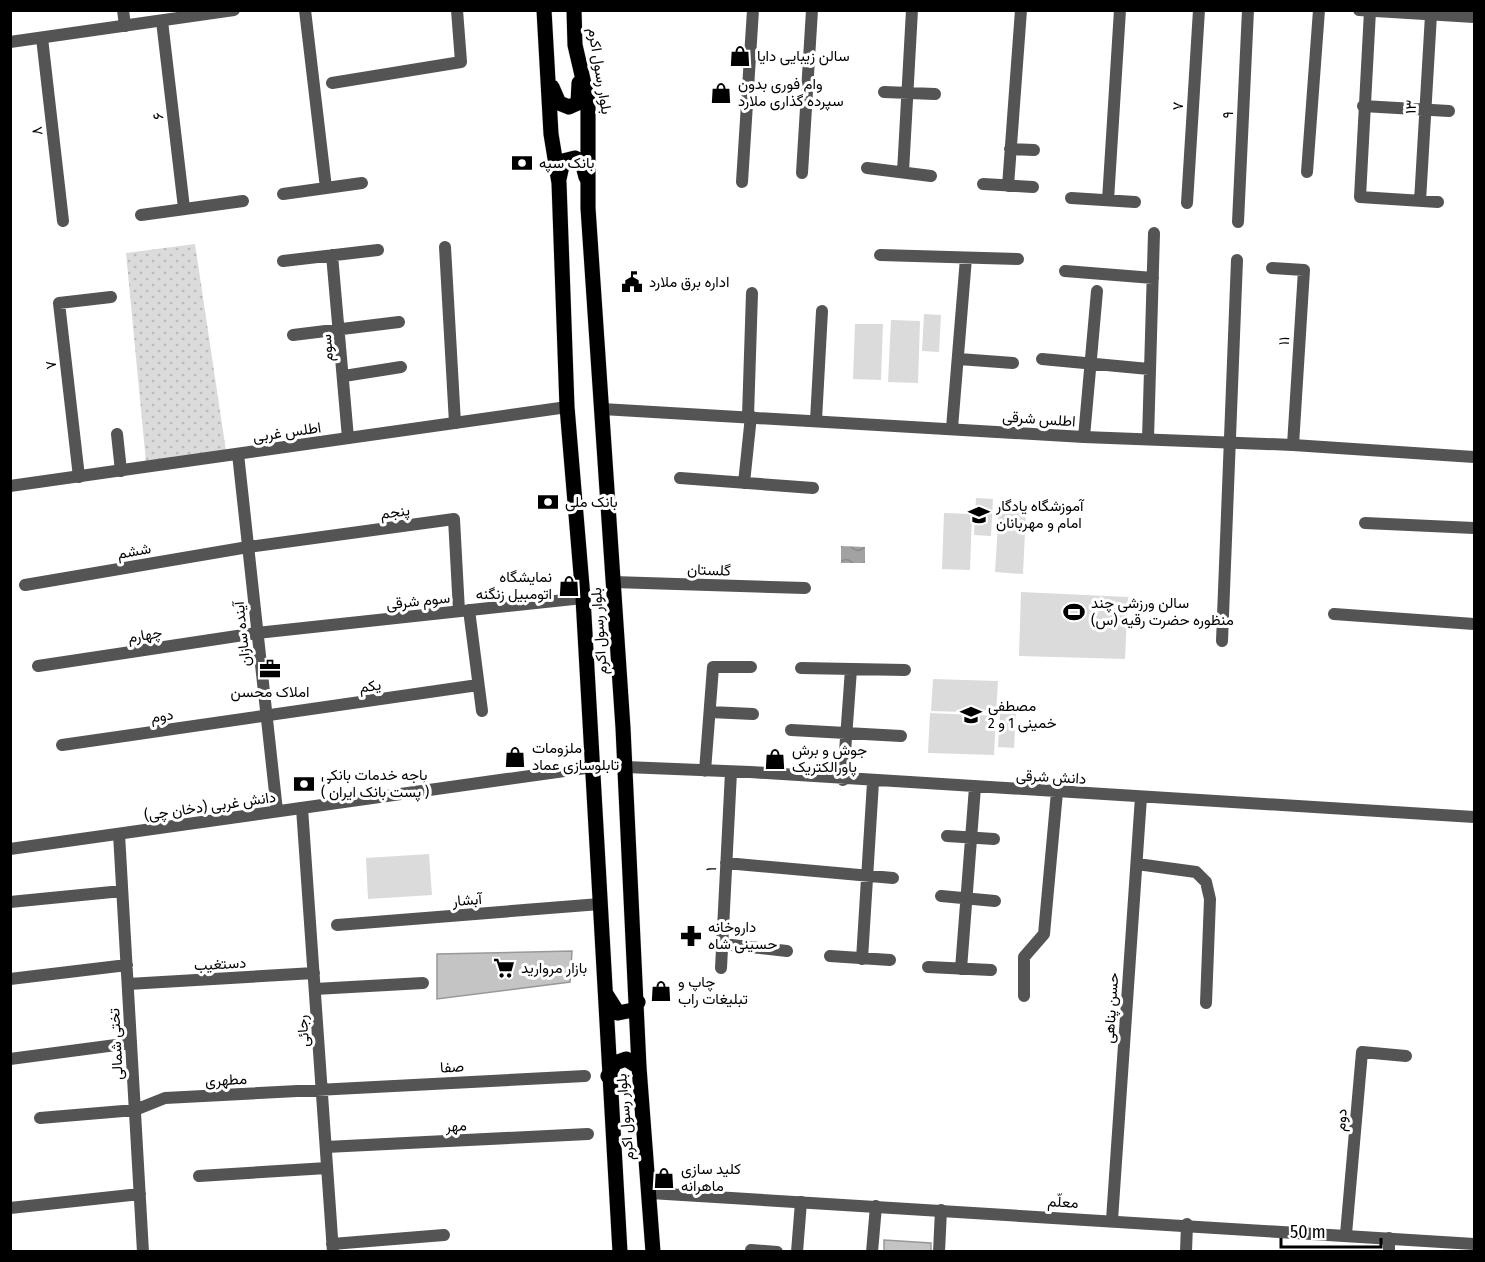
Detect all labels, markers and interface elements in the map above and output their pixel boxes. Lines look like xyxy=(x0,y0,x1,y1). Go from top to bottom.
street label: بلوار رسول اکرم xyxy=(583,26,616,116)
shop icon: سالن زیبایی دایا xyxy=(728,44,752,68)
place label: سالن زیبایی دایا xyxy=(757,47,850,66)
place label: وام فوری بدون سپرده گذاری ملارد xyxy=(738,75,844,111)
shop icon: وام فوری بدون سپرده گذاری ملارد xyxy=(709,81,733,105)
street label: ۱۳ xyxy=(1402,99,1420,115)
street label: ۷ xyxy=(1169,101,1187,111)
street label: ۶ xyxy=(149,111,167,121)
street label: ۹ xyxy=(1219,111,1237,119)
street label: ۸ xyxy=(28,125,46,136)
bank icon: بانک سپه xyxy=(510,151,534,175)
place label: بانک سپه xyxy=(539,154,594,173)
public building icon: اداره برق ملارد xyxy=(620,270,644,294)
place label: اداره برق ملارد xyxy=(649,273,729,291)
street label: سوم xyxy=(317,333,338,362)
street label: ۱۱ xyxy=(1275,336,1293,346)
street label: ۷ xyxy=(42,359,60,370)
street label: اطلس شرقی xyxy=(1002,407,1076,432)
street label: اطلس غربی xyxy=(252,418,323,447)
bank icon: بانک ملی xyxy=(536,490,560,514)
place label: بانک ملی xyxy=(565,493,618,512)
place label: آموزشگاه یادگار امام و مهربانان xyxy=(995,497,1085,533)
street label: پنجم xyxy=(379,501,411,524)
school or university icon: آموزشگاه یادگار امام و مهربانان xyxy=(967,503,991,527)
street label: ششم xyxy=(116,539,153,564)
street label: گلستان xyxy=(687,560,732,580)
place label: نمایشگاه اتومبیل زنگنه xyxy=(476,568,552,603)
shop icon: نمایشگاه اتومبیل زنگنه xyxy=(557,574,581,598)
street label: بلوار رسول اکرم xyxy=(587,587,612,675)
street label: سوم شرقی xyxy=(385,589,451,614)
place label: سالن ورزشی چند منظوره حضرت رقیه (س) xyxy=(1091,594,1234,630)
street label: آینده سازان xyxy=(229,599,254,667)
sports icon: سالن ورزشی چند منظوره حضرت رقیه (س) xyxy=(1062,600,1086,624)
street label: چهارم xyxy=(127,623,164,648)
office icon: املاک محسن xyxy=(258,657,282,681)
street label: یکم xyxy=(358,676,382,697)
place label: املاک محسن xyxy=(231,683,309,702)
place label: مصطفی خمینی 1 و 2 xyxy=(988,697,1057,733)
school or university icon: مصطفی خمینی 1 و 2 xyxy=(959,703,983,727)
street label: دوم xyxy=(149,706,175,727)
place label: ملزومات تابلوسازی عماد xyxy=(532,739,619,775)
place label: جوش و برش پاورالکتریک xyxy=(792,741,867,777)
shop icon: ملزومات تابلوسازی عماد xyxy=(503,745,527,769)
shop icon: جوش و برش پاورالکتریک xyxy=(763,747,787,771)
place label: باجه خدمات بانکی ( پست بانک ایران ) xyxy=(321,766,429,802)
street label: دانش شرقی xyxy=(1015,766,1087,789)
bank icon: باجه خدمات بانکی ( پست بانک ایران ) xyxy=(292,772,316,796)
street label: دانش غربی (دخان چی) xyxy=(143,788,277,825)
street label: ۱ xyxy=(702,866,720,872)
street label: آبشار xyxy=(450,890,484,910)
place label: داروخانه حسینی شاه xyxy=(708,918,777,954)
pharmacy icon: داروخانه حسینی شاه xyxy=(679,924,703,948)
street label: دستغیب xyxy=(193,954,247,974)
supermarket icon: بازار مروارید xyxy=(492,956,516,980)
place label: بازار مروارید xyxy=(521,959,587,977)
street label: حسن پناهی xyxy=(1100,972,1123,1044)
place label: چاپ و تبلیغات راب xyxy=(678,973,748,1008)
shop icon: چاپ و تبلیغات راب xyxy=(649,979,673,1003)
street label: تختی شمالی xyxy=(105,1007,128,1080)
street label: رجائی xyxy=(293,1014,314,1048)
street label: صفا xyxy=(440,1057,464,1077)
street label: مطهری xyxy=(205,1070,247,1091)
street label: بلوار رسول اکرم xyxy=(612,1073,639,1161)
street label: دوم xyxy=(1331,1108,1352,1132)
street label: مهر xyxy=(444,1116,467,1136)
place label: کلید سازی ماهرانه xyxy=(681,1160,741,1195)
shop icon: کلید سازی ماهرانه xyxy=(652,1166,676,1190)
street label: معلّم xyxy=(1047,1192,1079,1213)
scale bar xyxy=(1281,1211,1382,1249)
text: 50 m xyxy=(1290,1221,1326,1243)

